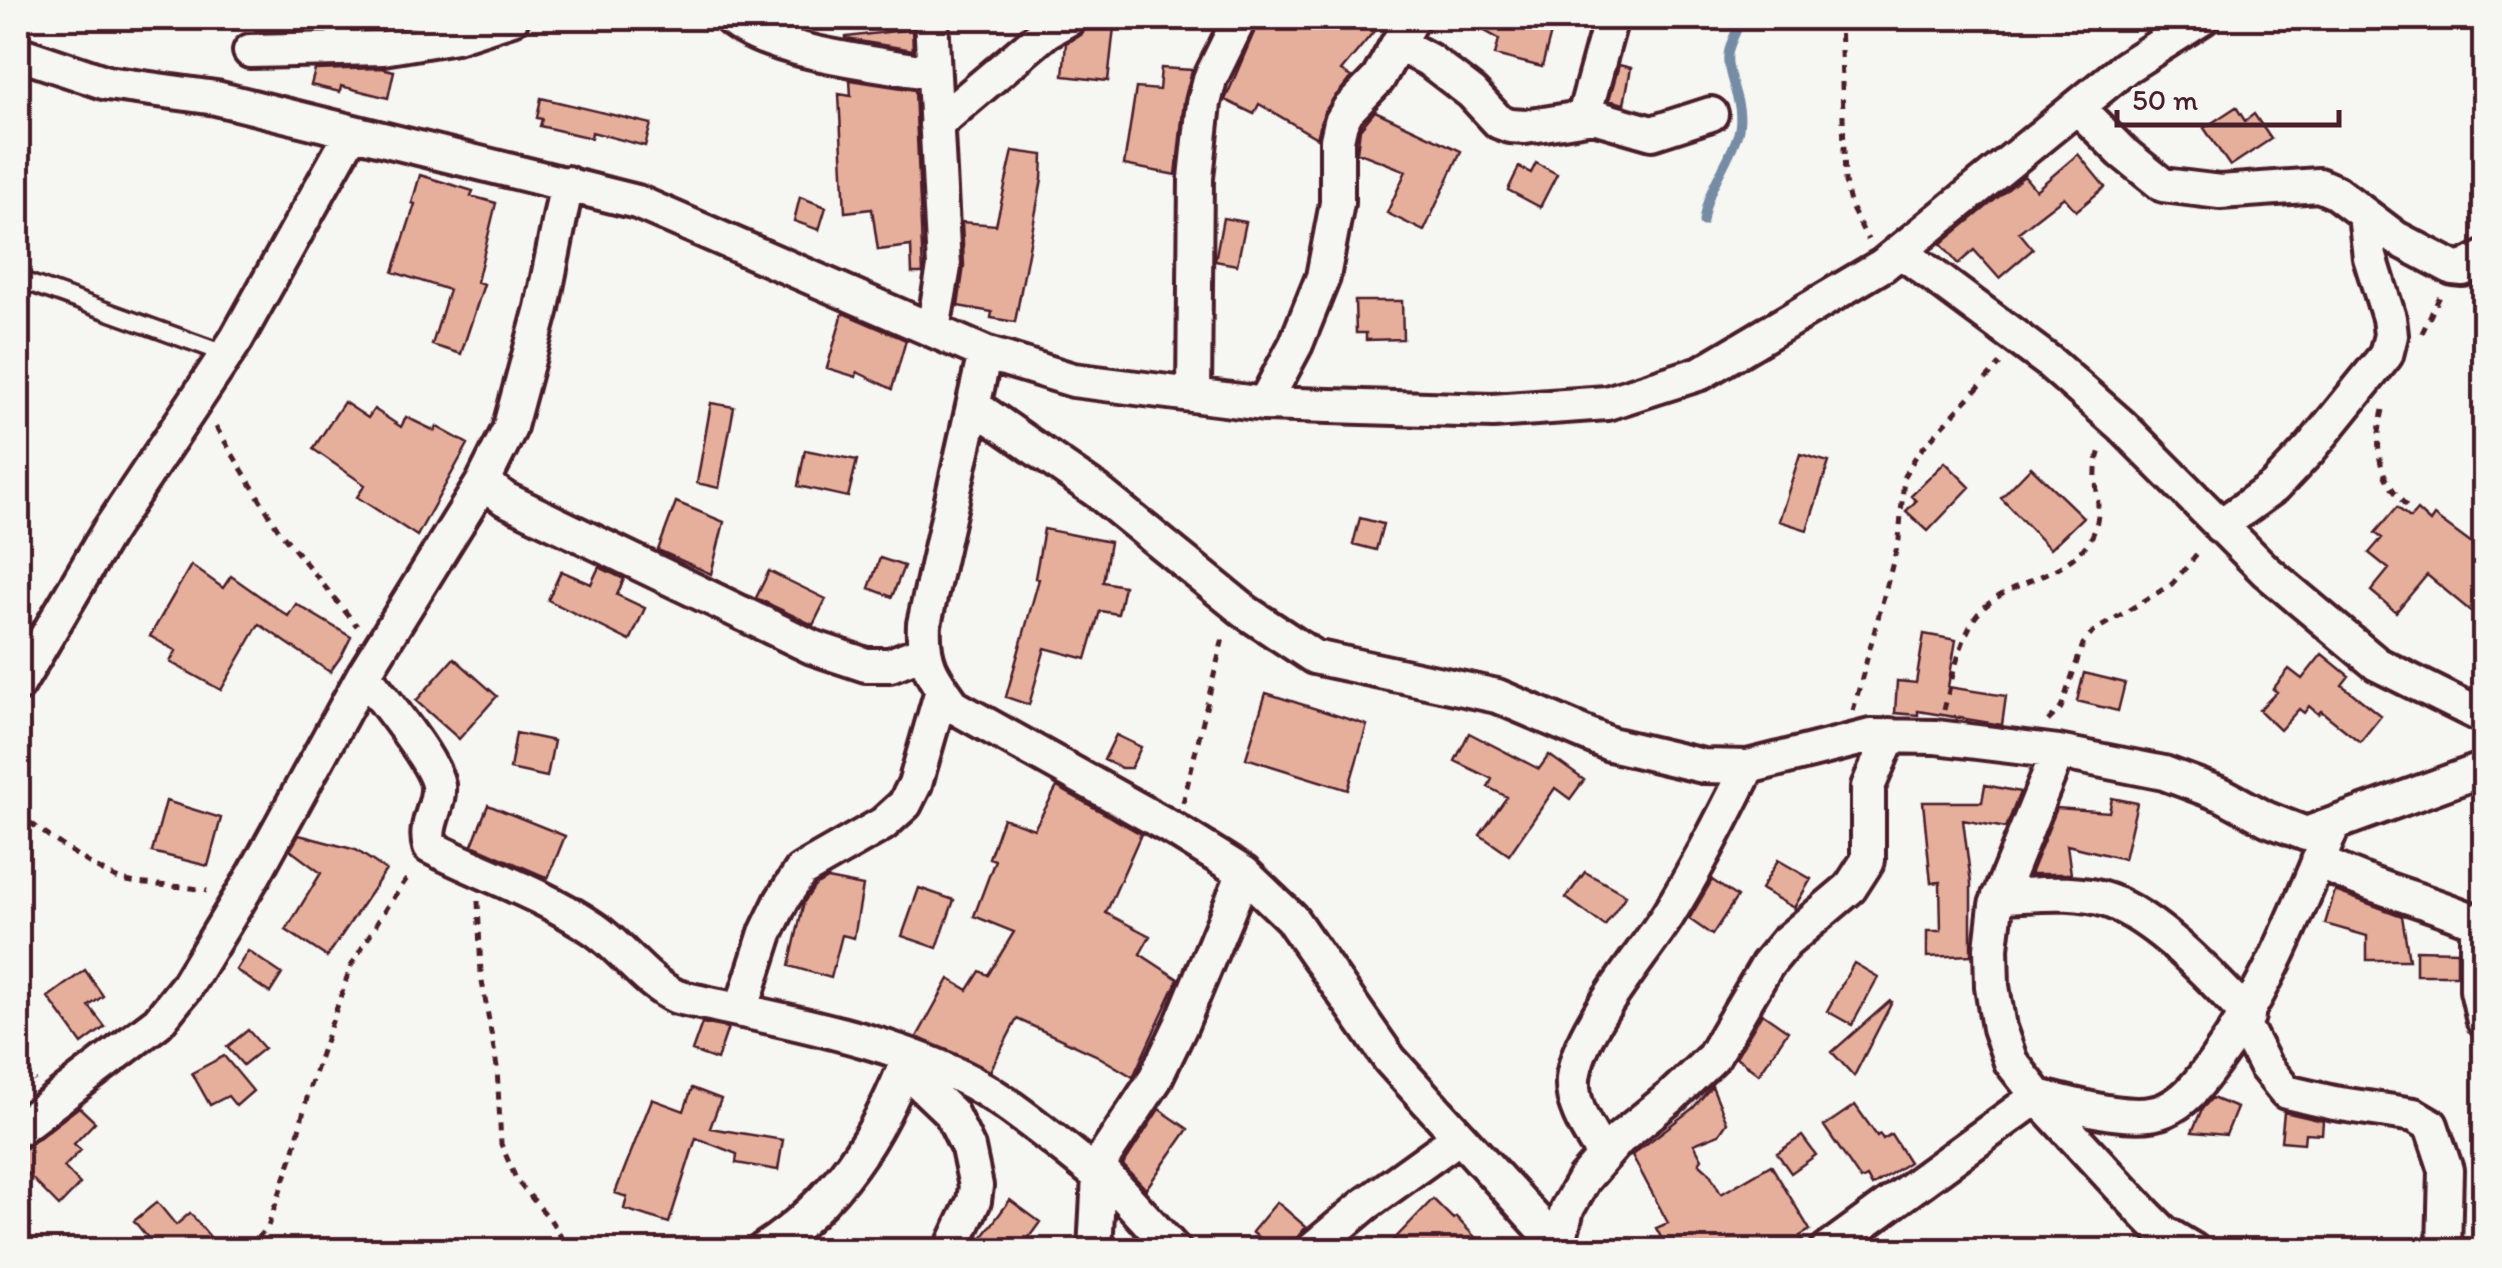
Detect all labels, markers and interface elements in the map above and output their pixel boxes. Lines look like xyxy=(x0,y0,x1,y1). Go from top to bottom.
scale bar xyxy=(2117,65,2340,127)
text: 50 m xyxy=(2132,81,2198,118)

